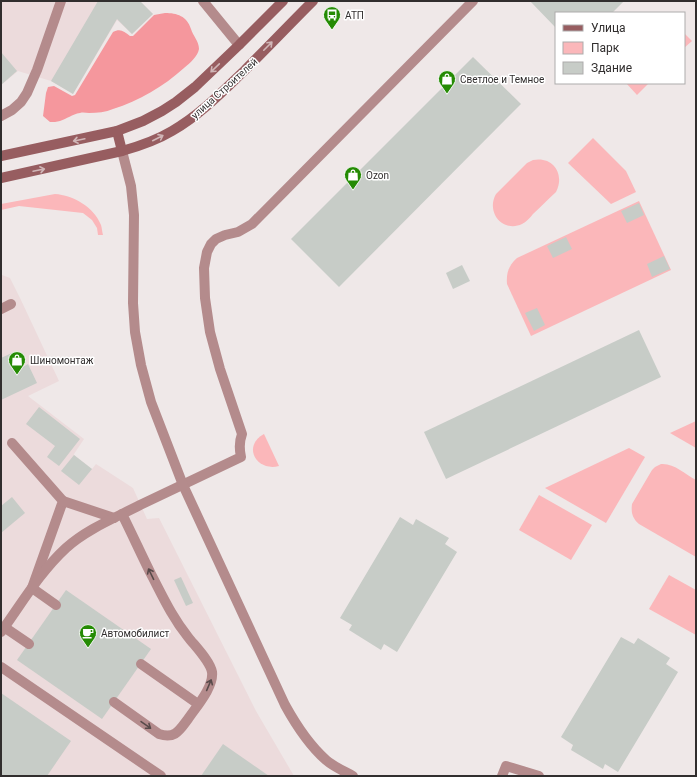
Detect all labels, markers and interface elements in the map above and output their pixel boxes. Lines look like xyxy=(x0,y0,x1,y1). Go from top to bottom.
bus stop icon: АТП xyxy=(322,5,342,30)
place label: АТП xyxy=(345,10,364,21)
legend xyxy=(555,12,685,84)
text: Улица xyxy=(591,21,626,35)
one-way arrow xyxy=(263,41,273,51)
text: Парк xyxy=(591,41,620,55)
street label: улица Строителей xyxy=(189,56,260,121)
text: Здание xyxy=(591,61,632,75)
one-way arrow xyxy=(211,63,221,72)
shop icon: Светлое и Темное xyxy=(437,69,457,94)
place label: Светлое и Темное xyxy=(460,74,544,85)
one-way arrow xyxy=(152,134,164,141)
one-way arrow xyxy=(72,136,85,144)
shop icon: Ozon xyxy=(343,165,363,190)
one-way arrow xyxy=(32,166,45,174)
place label: Ozon xyxy=(366,170,389,181)
shop icon: Шиномонтаж xyxy=(7,350,27,375)
place label: Шиномонтаж xyxy=(30,355,94,366)
one-way arrow xyxy=(147,568,154,580)
cafe icon: Автомобилист xyxy=(78,623,98,648)
place label: Автомобилист xyxy=(101,628,170,639)
one-way arrow xyxy=(206,679,213,691)
one-way arrow xyxy=(140,721,151,729)

